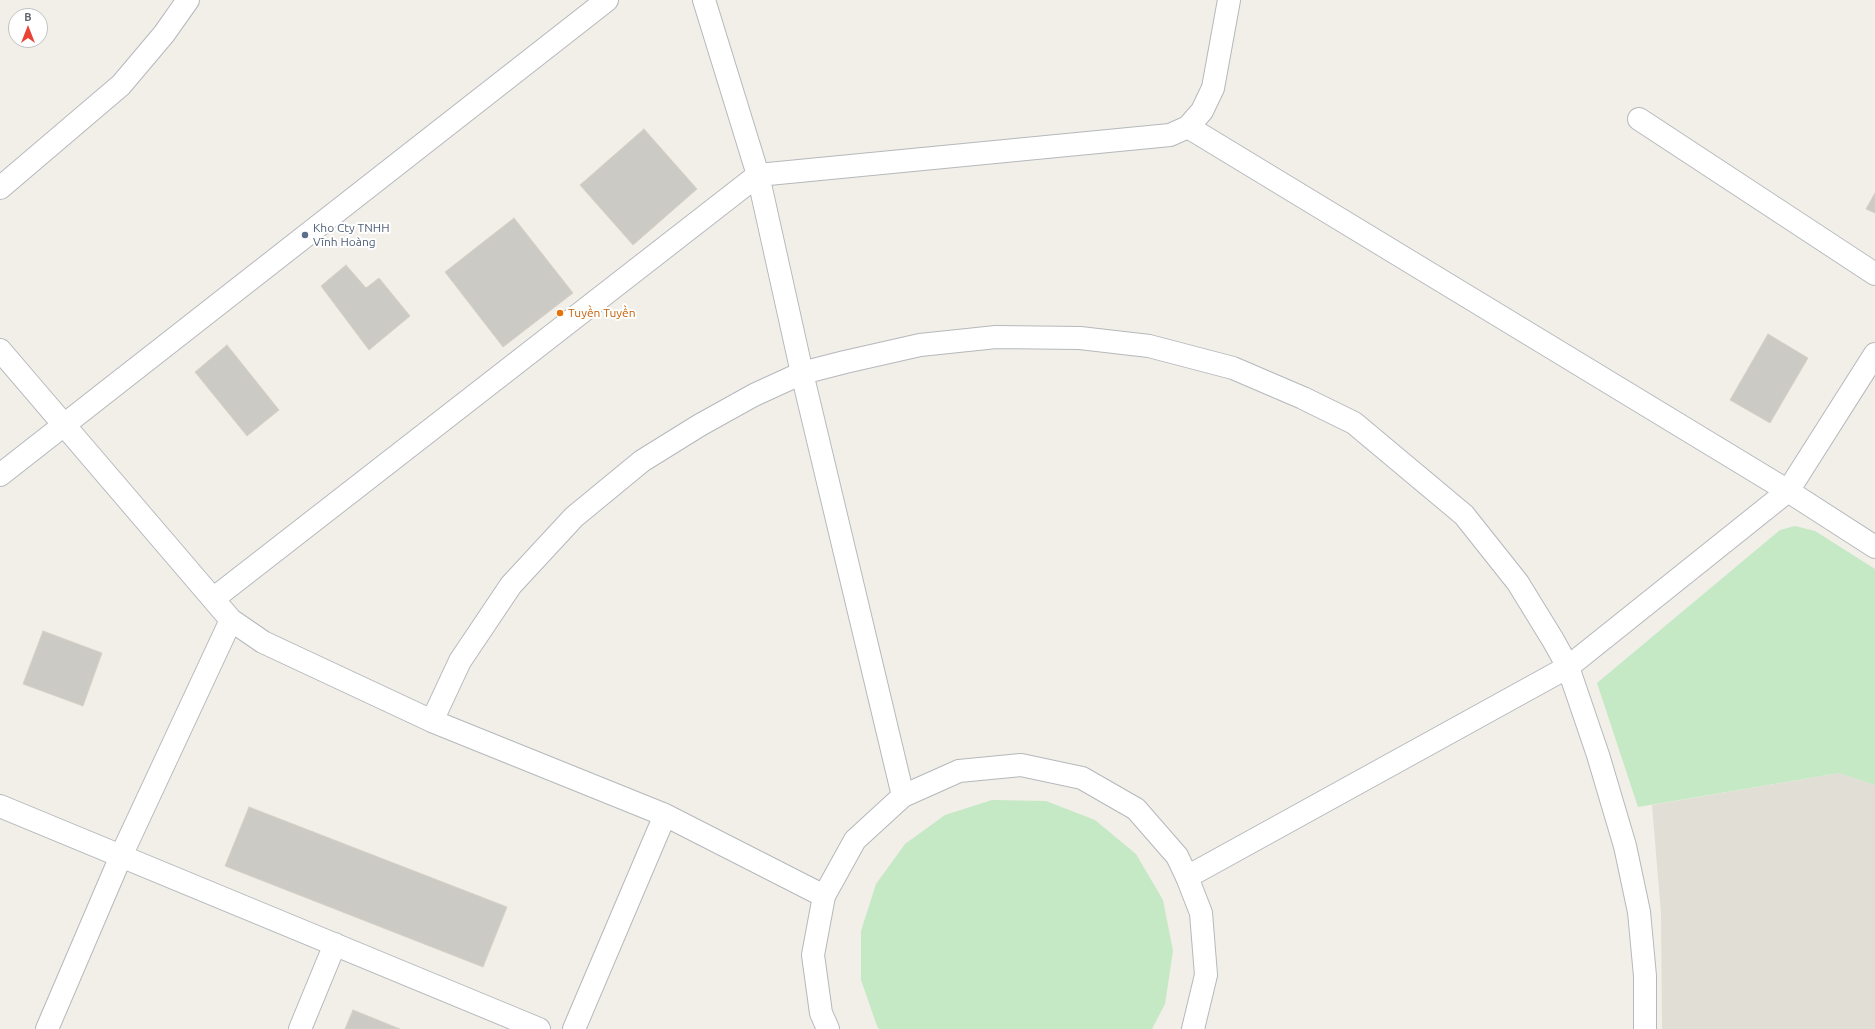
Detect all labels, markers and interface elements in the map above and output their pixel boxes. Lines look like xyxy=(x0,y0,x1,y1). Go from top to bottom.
north arrow xyxy=(8,8,48,48)
text: B xyxy=(24,11,32,23)
place label: Kho Cty TNHH Vĩnh Hoàng xyxy=(313,221,390,249)
marker: Kho Cty TNHH Vĩnh Hoàng xyxy=(300,230,310,240)
place label: Tuyền Tuyền xyxy=(568,306,636,320)
marker: Tuyền Tuyền xyxy=(555,308,565,318)

